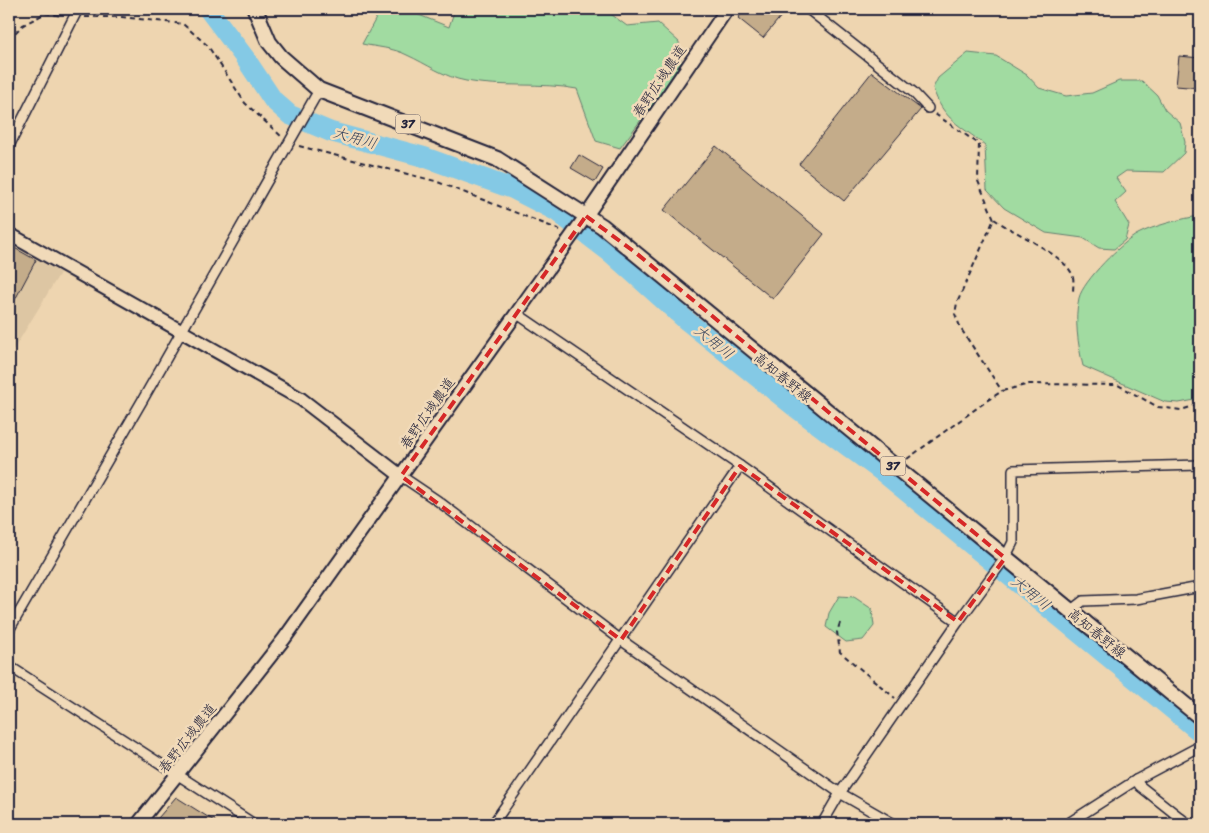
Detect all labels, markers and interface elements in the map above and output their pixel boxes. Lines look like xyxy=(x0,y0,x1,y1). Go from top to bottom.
street label: 春野広域農道 xyxy=(626,39,693,123)
road number: 37 xyxy=(396,115,420,134)
water label: 大用川 xyxy=(330,119,380,157)
water label: 大用川 xyxy=(688,318,740,366)
street label: 高知春野線 xyxy=(748,346,818,409)
street label: 春野広域農道 xyxy=(393,372,462,455)
road number: 37 xyxy=(880,456,906,476)
water label: 大用川 xyxy=(1005,569,1057,617)
street label: 高知春野線 xyxy=(1062,602,1132,665)
street label: 春野広域農道 xyxy=(152,698,223,779)

